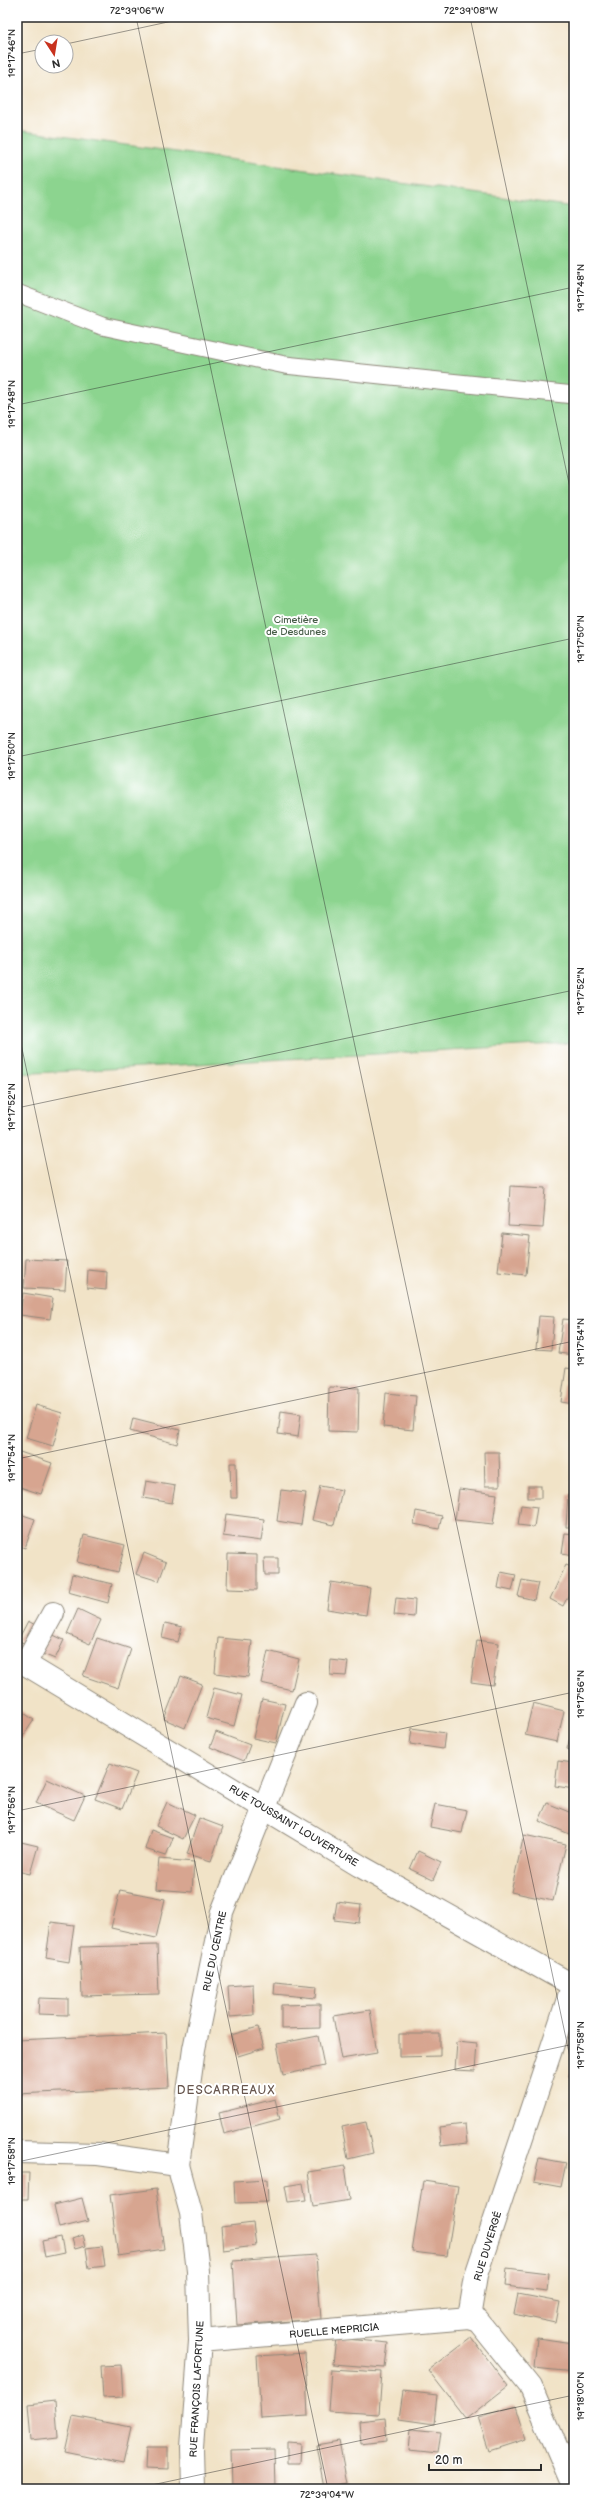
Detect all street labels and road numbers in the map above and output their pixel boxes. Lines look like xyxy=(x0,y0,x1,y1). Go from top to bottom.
street label: RUE TOUSSAINT LOUVERTURE xyxy=(227,1782,361,1869)
street label: RUE DU CENTRE xyxy=(201,1909,229,1993)
street label: RUE DUVERGÉ xyxy=(472,2210,504,2283)
street label: RUE FRANÇOIS LAFORTUNE xyxy=(187,2320,207,2458)
street label: RUELLE MEPRICIA xyxy=(289,2321,380,2341)

